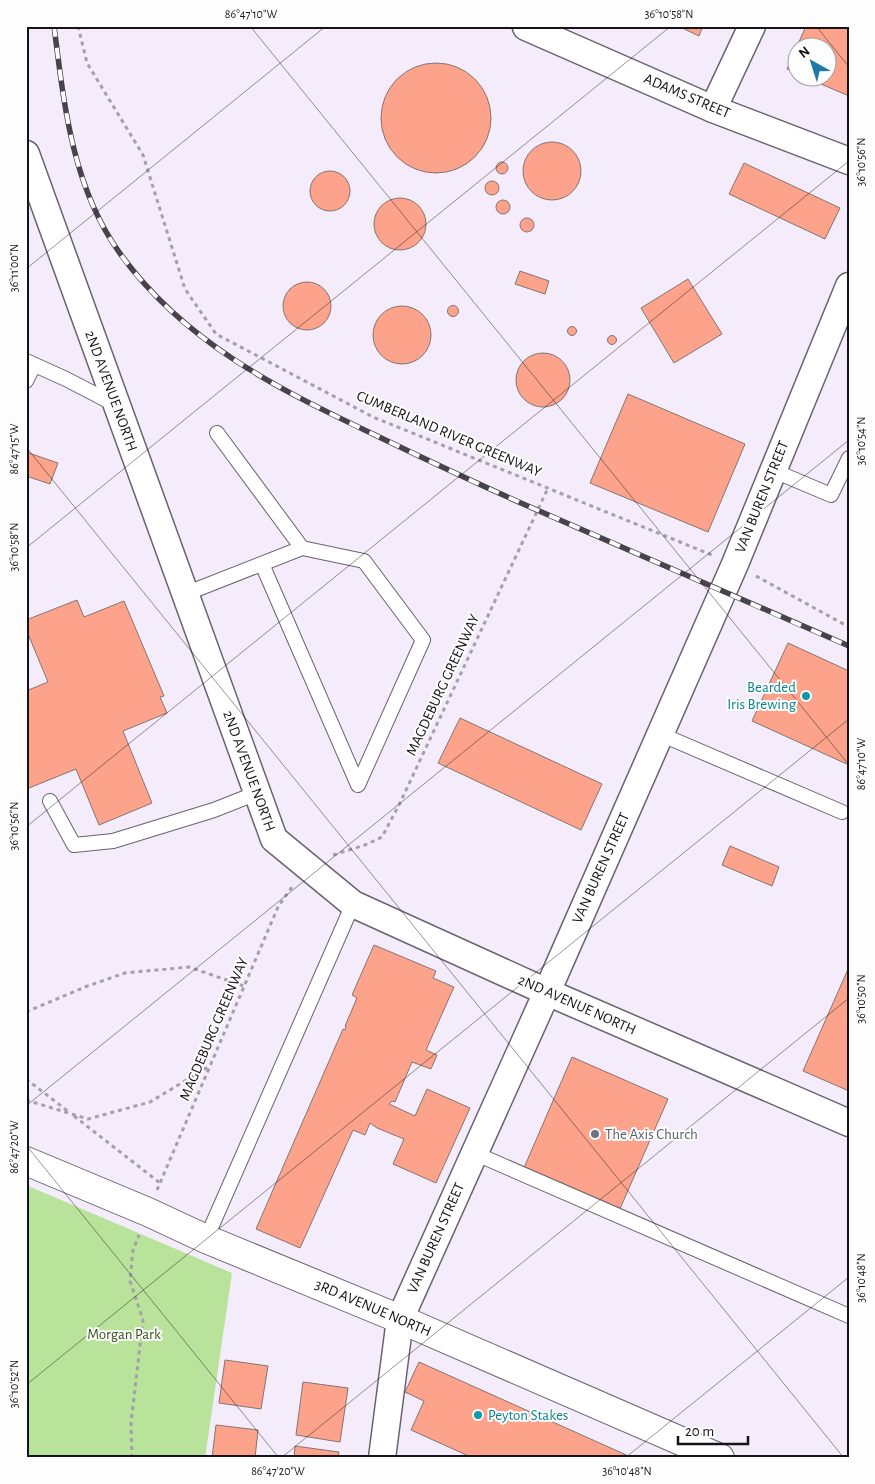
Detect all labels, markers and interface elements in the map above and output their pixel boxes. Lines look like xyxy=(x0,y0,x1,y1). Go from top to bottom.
text: 86°47'10"W xyxy=(225,8,277,20)
text: 36°10'58"N xyxy=(645,8,693,20)
north arrow xyxy=(788,38,838,88)
text: N xyxy=(796,44,813,61)
street label: ADAMS STREET xyxy=(641,71,733,121)
text: 36°10'56"N xyxy=(855,138,867,186)
text: 36°11'00"N xyxy=(8,244,20,292)
street label: 2ND AVENUE NORTH xyxy=(82,329,140,453)
street label: CUMBERLAND RIVER GREENWAY xyxy=(354,388,544,480)
text: 36°10'54"N xyxy=(855,417,867,465)
text: 86°47'15"W xyxy=(8,423,20,475)
street label: VAN BUREN STREET xyxy=(733,438,792,555)
text: 36°10'58"N xyxy=(8,523,20,571)
street label: MAGDEBURG GREENWAY xyxy=(404,612,482,758)
place label: Bearded Iris Brewing xyxy=(727,680,797,712)
marker: Bearded Iris Brewing xyxy=(800,690,812,702)
street label: 2ND AVENUE NORTH xyxy=(220,709,278,833)
text: 86°47'10"W xyxy=(855,738,867,790)
text: 36°10'56"N xyxy=(8,802,20,850)
street label: VAN BUREN STREET xyxy=(570,810,632,926)
street label: MAGDEBURG GREENWAY xyxy=(177,955,251,1103)
street label: 2ND AVENUE NORTH xyxy=(516,972,638,1038)
text: 36°10'50"N xyxy=(855,974,867,1024)
text: 86°47'20"W xyxy=(8,1120,20,1174)
place label: The Axis Church xyxy=(605,1127,698,1142)
marker: The Axis Church xyxy=(589,1128,601,1140)
street label: VAN BUREN STREET xyxy=(405,1180,467,1296)
text: 36°10'48"N xyxy=(855,1253,867,1303)
street label: 3RD AVENUE NORTH xyxy=(313,1277,433,1339)
park label: Morgan Park xyxy=(87,1327,161,1342)
text: 36°10'52"N xyxy=(8,1360,20,1408)
place label: Peyton Stakes xyxy=(488,1408,568,1423)
marker: Peyton Stakes xyxy=(472,1409,484,1421)
scale bar xyxy=(678,1414,748,1446)
text: 20 m xyxy=(685,1424,714,1439)
text: 86°47'20"W xyxy=(251,1465,305,1477)
text: 36°10'48"N xyxy=(602,1465,652,1477)

